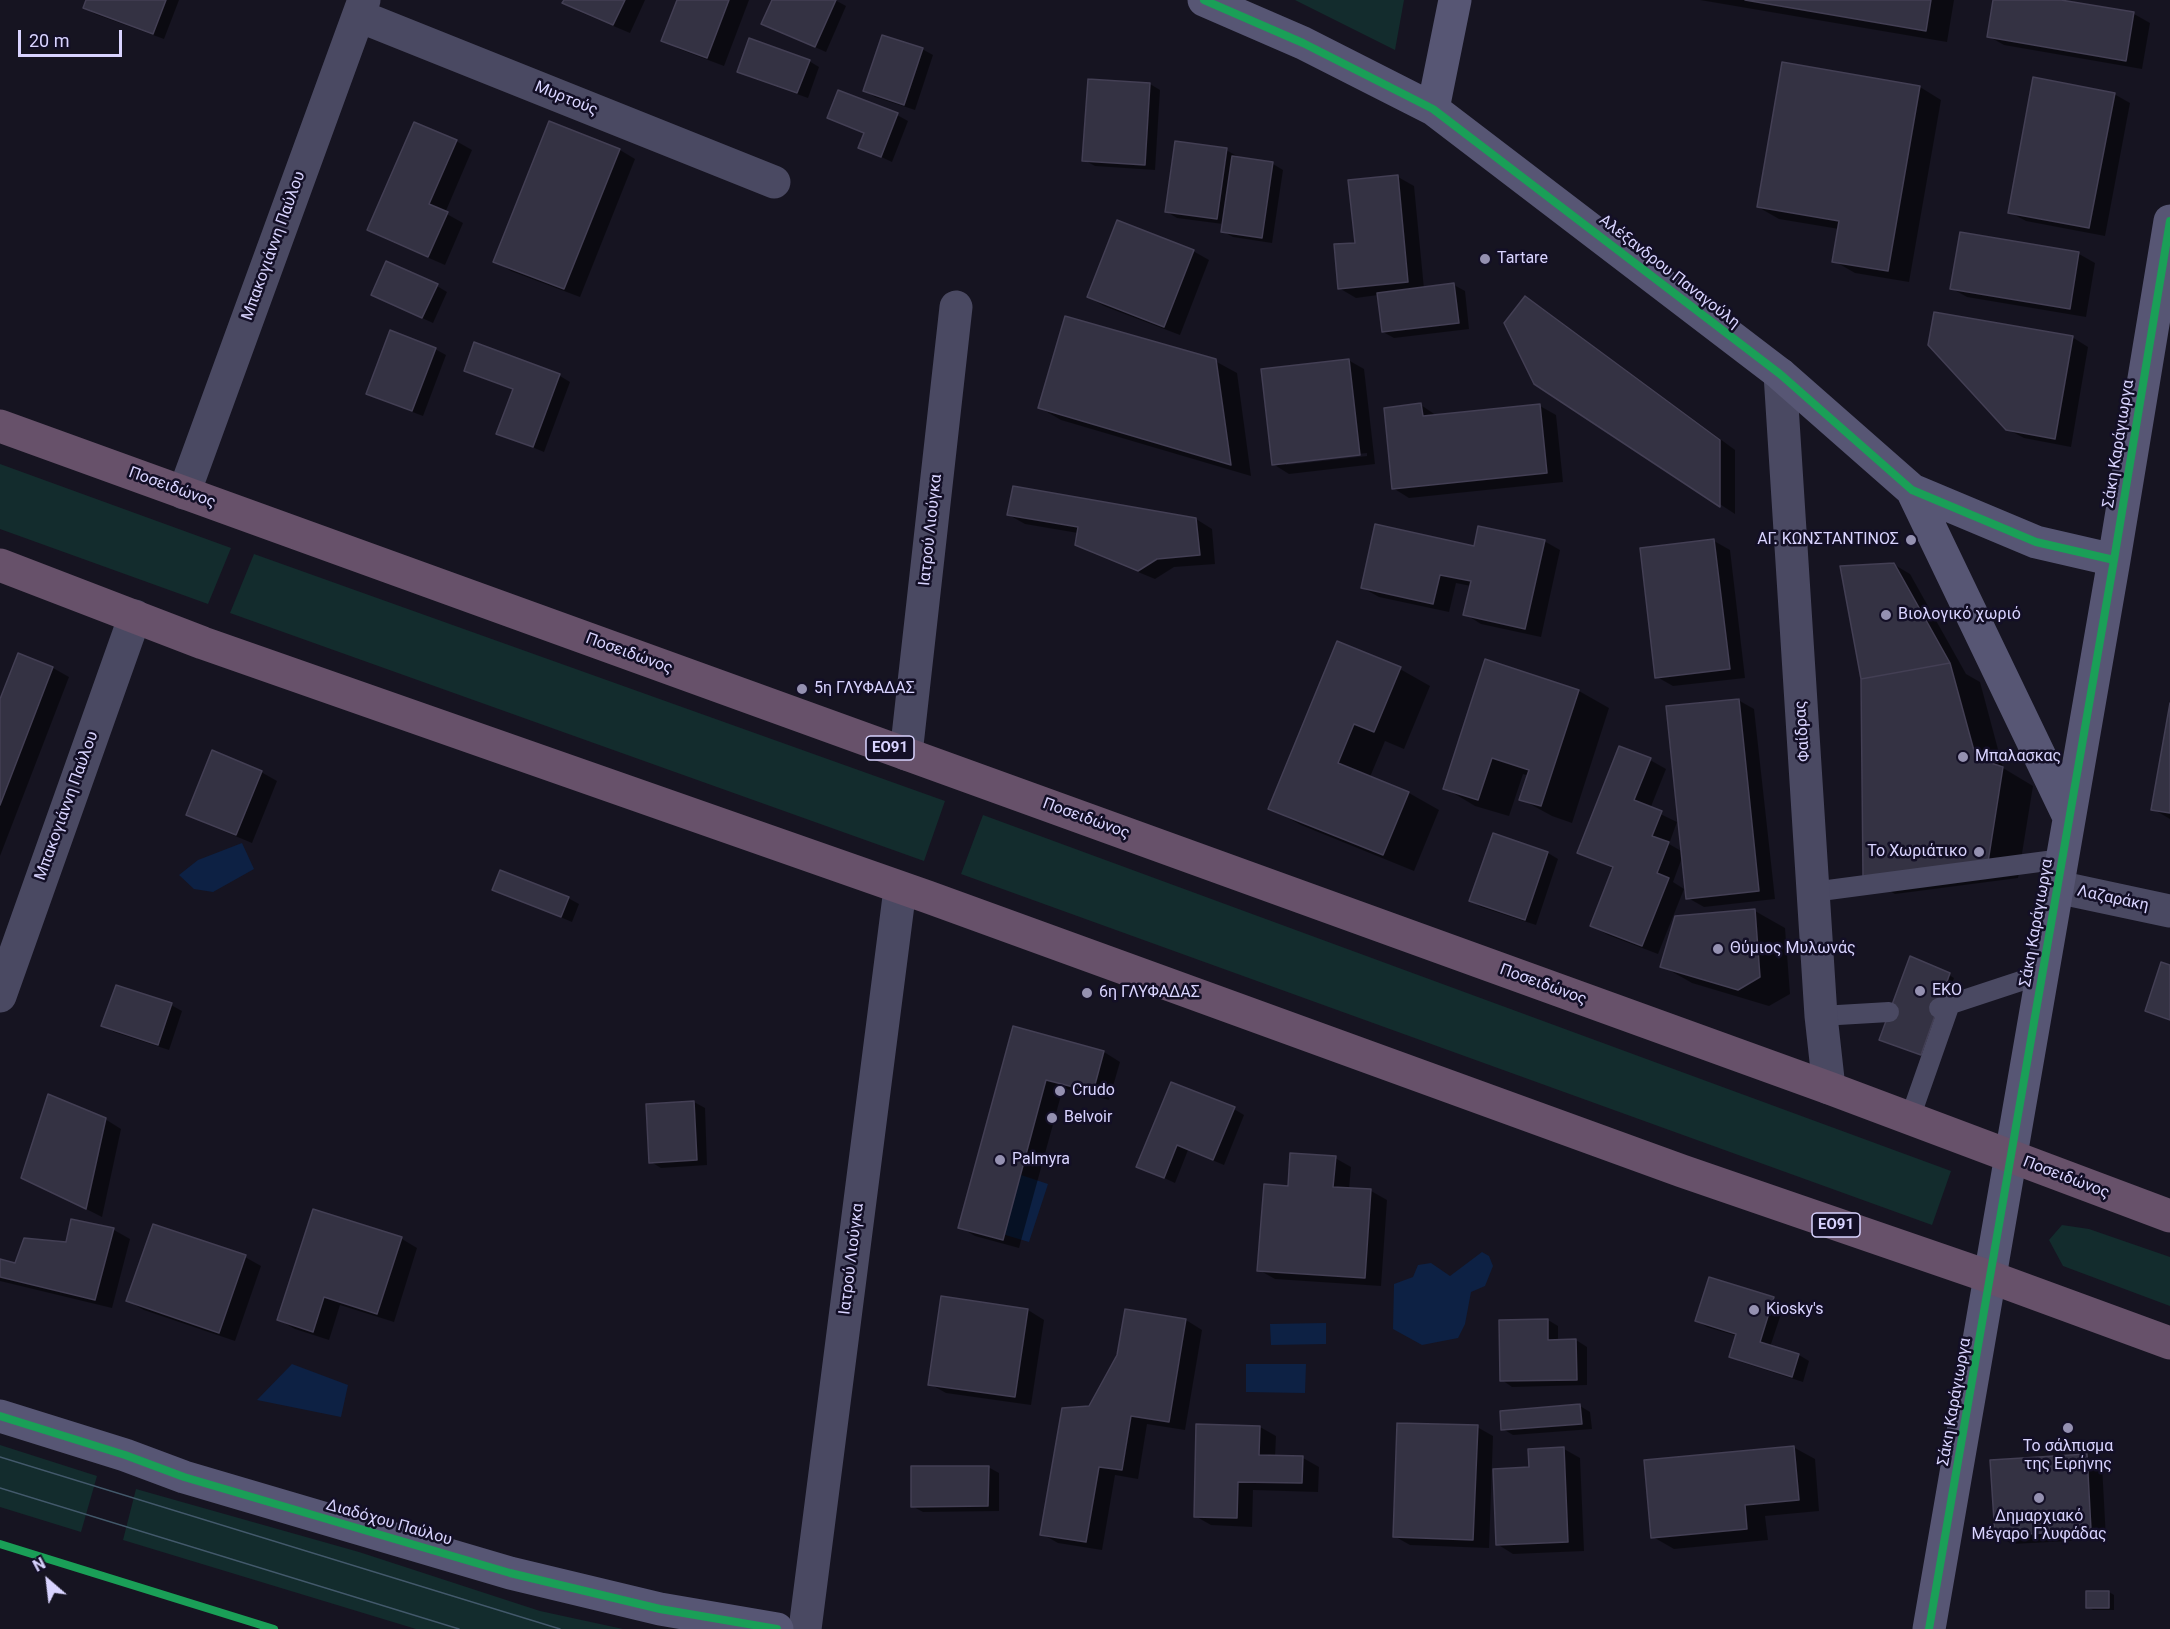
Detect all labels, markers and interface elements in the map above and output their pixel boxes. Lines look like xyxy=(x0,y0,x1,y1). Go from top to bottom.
scale bar xyxy=(21,18,124,56)
text: 20 m xyxy=(29,30,69,51)
street label: Μυρτούς xyxy=(532,78,600,120)
street label: Μπακογιάννη Παύλου xyxy=(238,169,310,323)
street label: Αλέξανδρου Παναγούλη xyxy=(1595,211,1743,333)
place label: Tartare xyxy=(1497,249,1548,269)
marker: Tartare xyxy=(1478,252,1492,266)
street label: Σάκη Καράγιωργα xyxy=(2099,379,2139,509)
street label: Ποσειδώνος xyxy=(126,463,218,513)
street label: Ιατρού Λιούγκα xyxy=(916,473,946,587)
place label: ΑΓ. ΚΩΝΣΤΑΝΤΙΝΟΣ xyxy=(1757,530,1899,550)
marker: ΑΓ. ΚΩΝΣΤΑΝΤΙΝΟΣ xyxy=(1904,533,1918,547)
place label: Βιολογικό χωριό xyxy=(1898,605,2021,625)
marker: Βιολογικό χωριό xyxy=(1879,608,1893,622)
street label: Ποσειδώνος xyxy=(583,629,675,679)
place label: 5η ΓΛΥΦΑΔΑΣ xyxy=(814,679,915,699)
marker: 5η ΓΛΥΦΑΔΑΣ xyxy=(795,682,809,696)
street label: Φαίδρας xyxy=(1791,700,1815,762)
street label: Μπακογιάννη Παύλου xyxy=(31,729,103,883)
road number: ΕΟ91 xyxy=(866,736,914,760)
place label: Μπαλασκας xyxy=(1975,747,2061,767)
marker: Μπαλασκας xyxy=(1956,750,1970,764)
street label: Ποσειδώνος xyxy=(1040,794,1132,844)
place label: Το Χωριάτικο xyxy=(1867,842,1967,862)
marker: Το Χωριάτικο xyxy=(1972,845,1986,859)
street label: Σάκη Καράγιωργα xyxy=(2016,858,2058,988)
street label: Λαζαράκη xyxy=(2075,882,2151,916)
place label: Θύμιος Μυλωνάς xyxy=(1730,939,1856,959)
marker: Θύμιος Μυλωνάς xyxy=(1711,942,1725,956)
street label: Ποσειδώνος xyxy=(1497,960,1589,1010)
place label: EKO xyxy=(1932,981,1962,1001)
place label: 6η ΓΛΥΦΑΔΑΣ xyxy=(1099,983,1200,1003)
marker: EKO xyxy=(1913,984,1927,998)
marker: 6η ΓΛΥΦΑΔΑΣ xyxy=(1080,986,1094,1000)
place label: Crudo xyxy=(1072,1081,1115,1101)
marker: Crudo xyxy=(1053,1084,1067,1098)
place label: Belvoir xyxy=(1064,1108,1112,1128)
marker: Belvoir xyxy=(1045,1111,1059,1125)
place label: Palmyra xyxy=(1012,1150,1070,1170)
marker: Palmyra xyxy=(993,1153,1007,1167)
street label: Ποσειδώνος xyxy=(2020,1153,2112,1203)
street label: Ιατρού Λιούγκα xyxy=(836,1202,868,1316)
road number: ΕΟ91 xyxy=(1812,1213,1860,1237)
place label: Kiosky's xyxy=(1766,1300,1824,1320)
marker: Kiosky's xyxy=(1747,1303,1761,1317)
street label: Σάκη Καράγιωργα xyxy=(1934,1337,1976,1467)
marker: Το σάλπισμα της Ειρήνης xyxy=(2061,1421,2075,1435)
place label: Το σάλπισμα της Ειρήνης xyxy=(2023,1437,2113,1475)
marker: Δημαρχιακό Μέγαρο Γλυφάδας xyxy=(2032,1491,2046,1505)
street label: Διαδόχου Παύλου xyxy=(324,1496,454,1550)
place label: Δημαρχιακό Μέγαρο Γλυφάδας xyxy=(1971,1507,2107,1545)
north arrow xyxy=(18,1551,78,1611)
text: N xyxy=(30,1554,49,1576)

